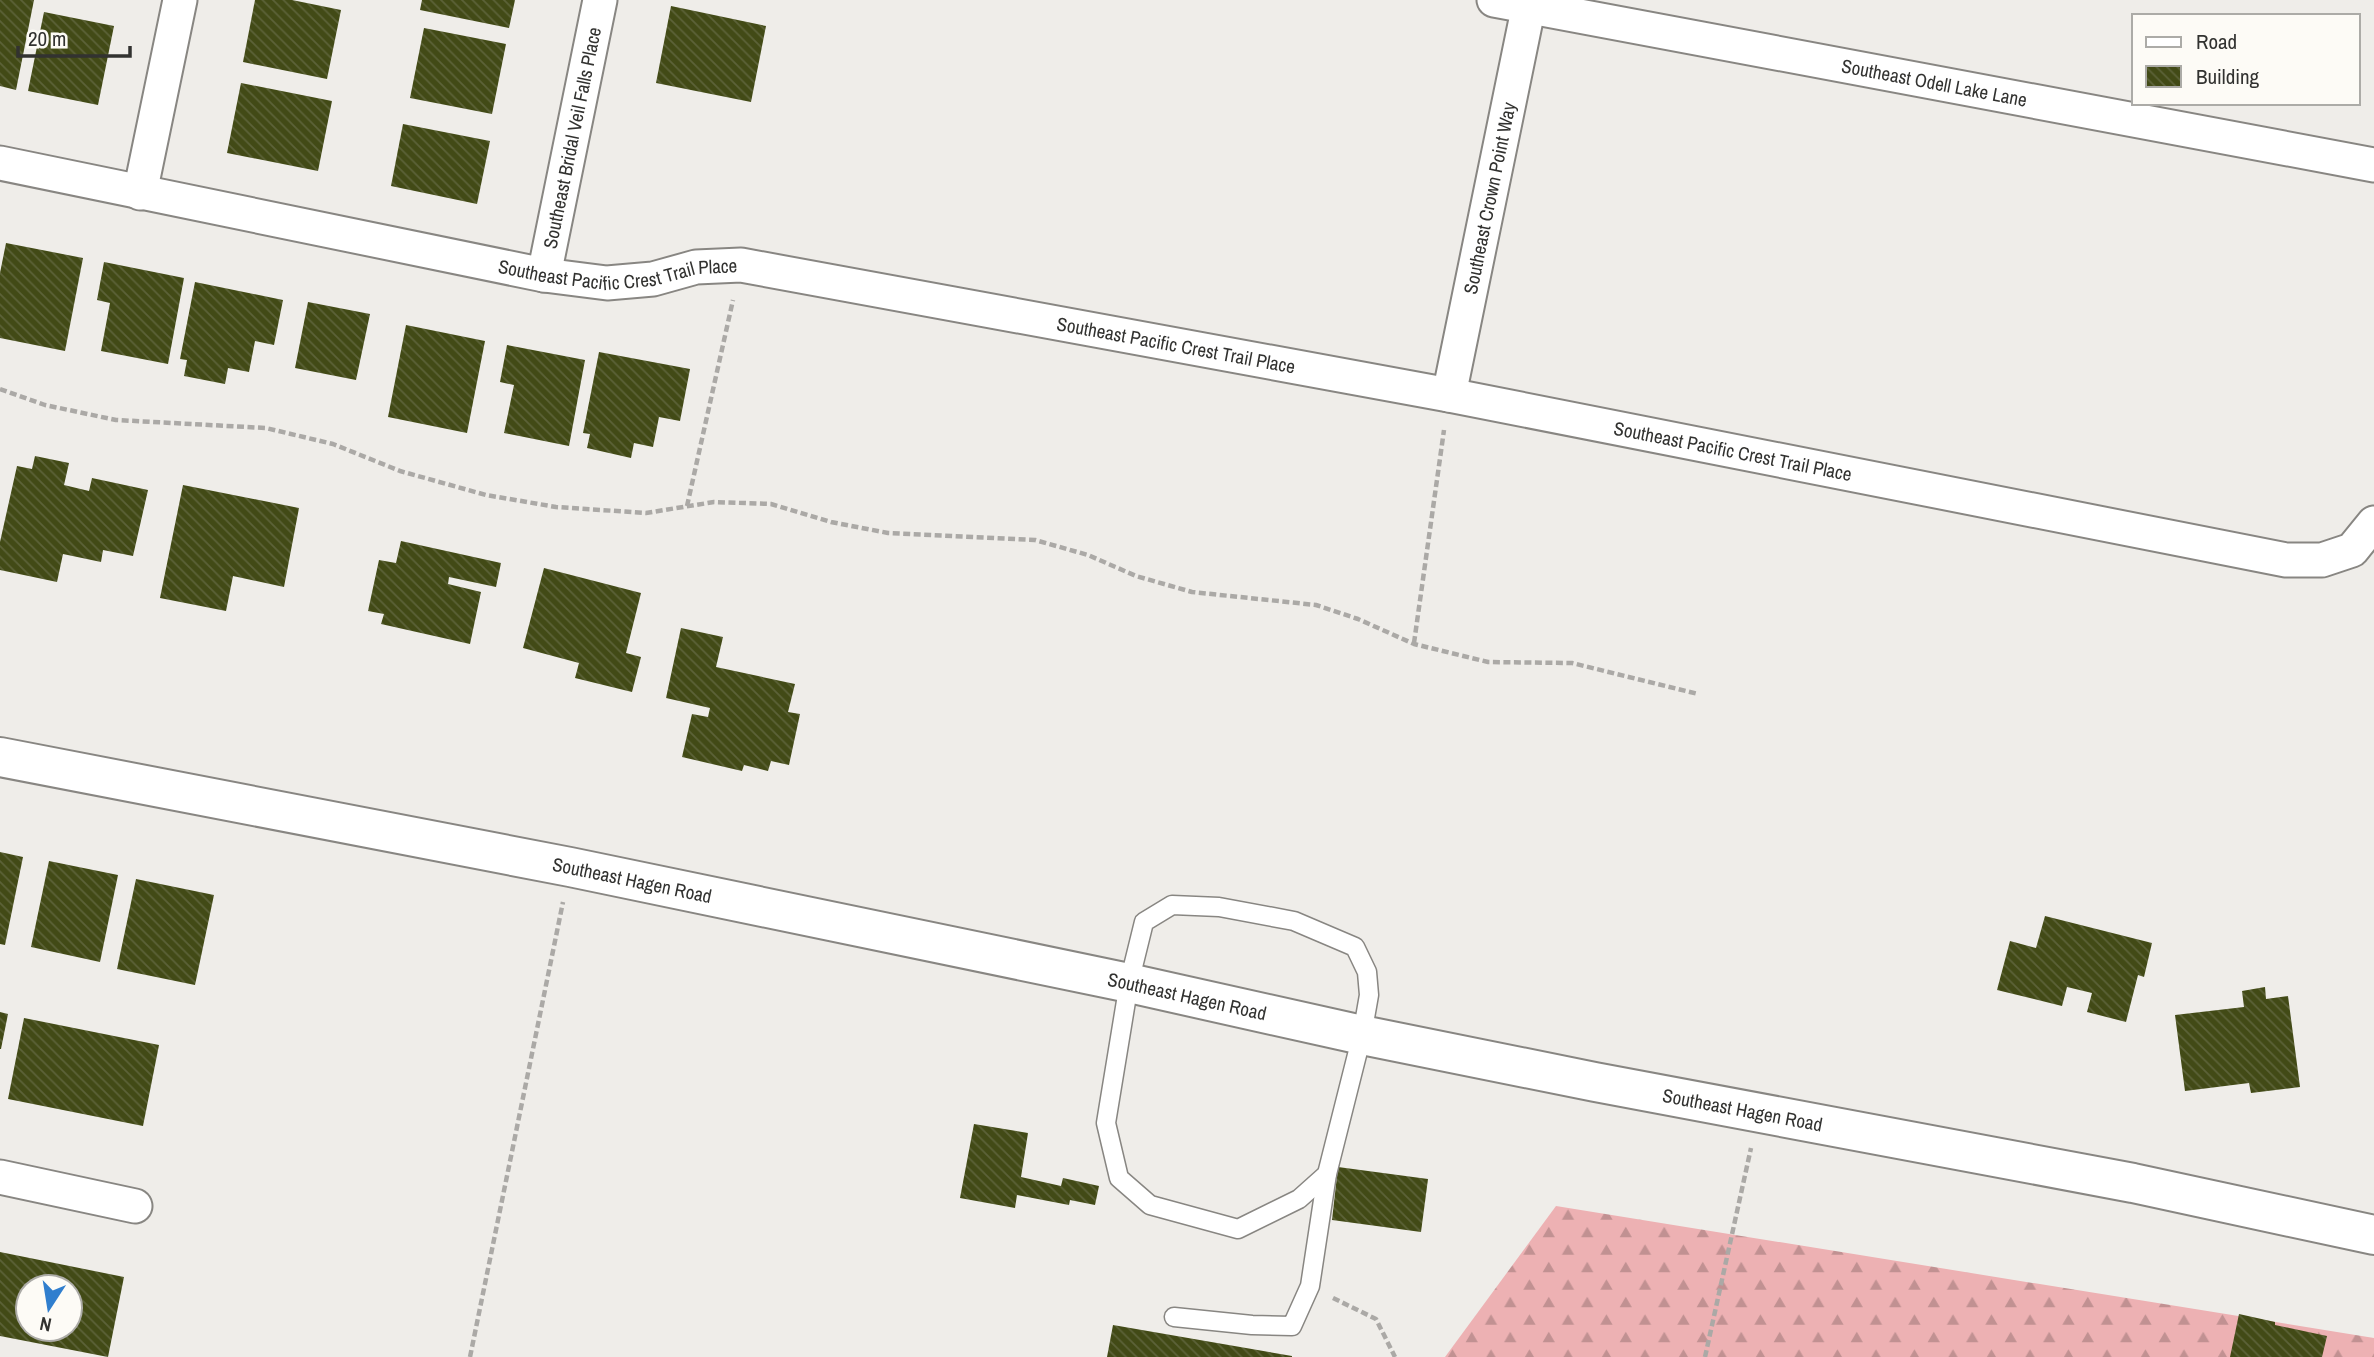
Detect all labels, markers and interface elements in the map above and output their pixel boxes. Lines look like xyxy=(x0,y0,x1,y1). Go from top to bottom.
scale bar xyxy=(18,14,130,58)
legend xyxy=(2132,14,2360,105)
text: 20 m xyxy=(28,24,66,53)
street label: Southeast Bridal Veil Falls Place xyxy=(537,25,607,251)
text: Road xyxy=(2196,27,2237,56)
street label: Southeast Odell Lake Lane xyxy=(1839,52,2029,113)
text: Building xyxy=(2196,62,2260,91)
street label: Southeast Crown Point Way xyxy=(1457,100,1522,296)
street label: Southeast Pacific Crest Trail Place xyxy=(496,252,738,296)
street label: Southeast Pacific Crest Trail Place xyxy=(1055,310,1297,379)
street label: Southeast Pacific Crest Trail Place xyxy=(1612,415,1854,487)
street label: Southeast Hagen Road xyxy=(550,851,714,909)
street label: Southeast Hagen Road xyxy=(1105,966,1269,1026)
street label: Southeast Hagen Road xyxy=(1660,1082,1825,1137)
north arrow xyxy=(14,1273,84,1343)
text: N xyxy=(37,1311,54,1339)

